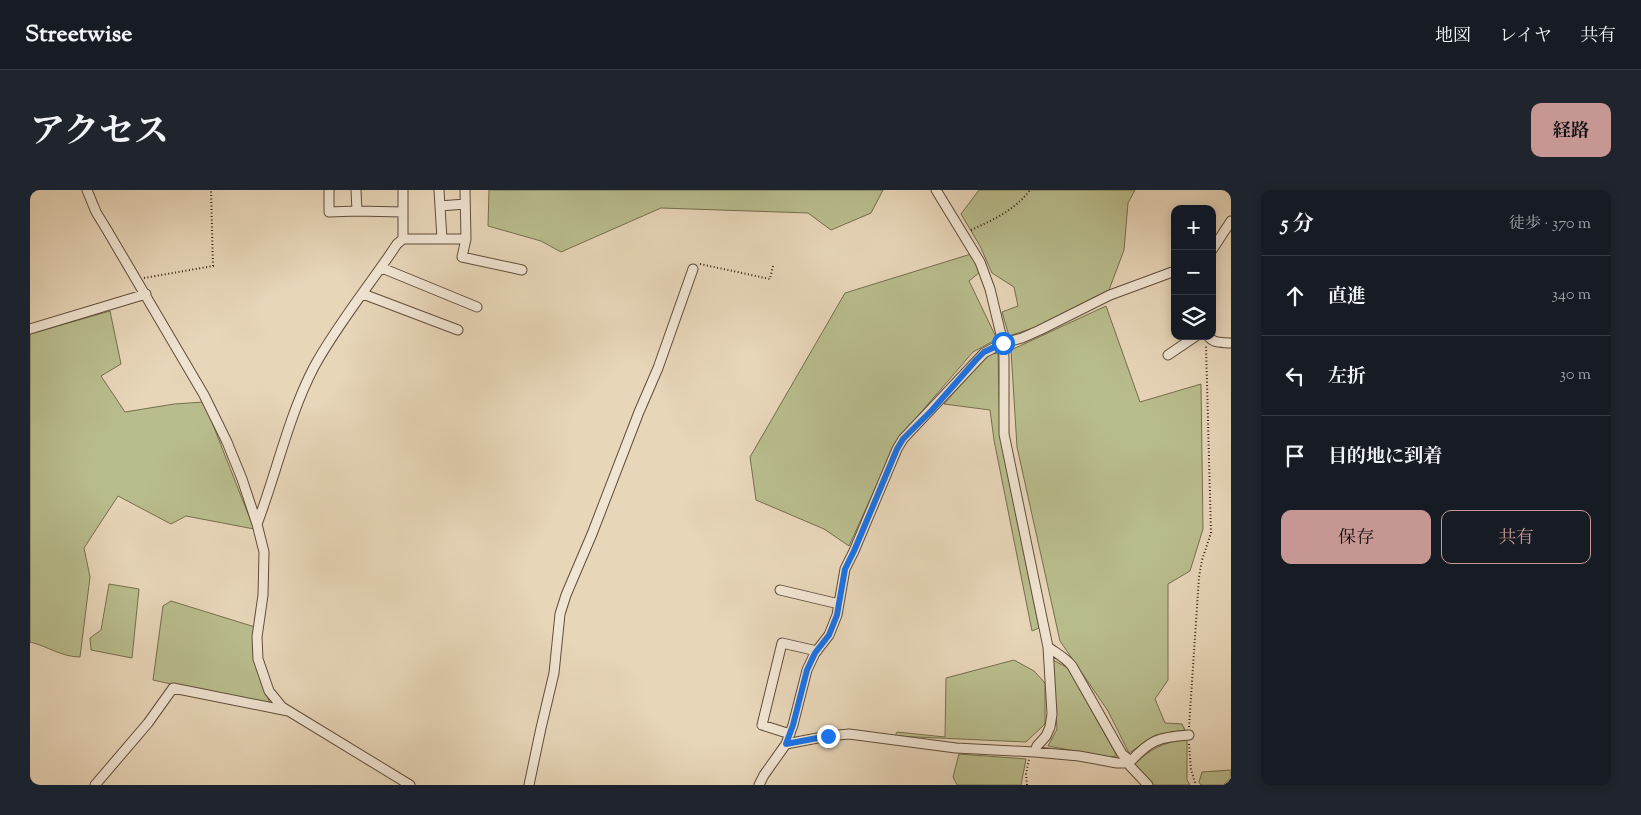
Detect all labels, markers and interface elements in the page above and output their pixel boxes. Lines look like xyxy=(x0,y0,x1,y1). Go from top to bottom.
text: Streetwise xyxy=(25,18,132,52)
text: 地図 xyxy=(1435,24,1471,50)
text: レイヤ xyxy=(1499,24,1552,50)
text: 共有 xyxy=(1580,24,1616,50)
button: 経路 xyxy=(1531,103,1611,157)
text: アクセス xyxy=(30,108,169,159)
map controls xyxy=(1171,205,1216,340)
button: + xyxy=(1171,205,1216,250)
text: 5 分 xyxy=(1281,210,1314,240)
text: 徒歩 · 370 m xyxy=(1509,213,1591,236)
button: − xyxy=(1171,250,1216,295)
icon: ahead xyxy=(1281,282,1309,310)
text: 直進 xyxy=(1328,284,1366,311)
text: 340 m xyxy=(1552,284,1591,307)
button: layers xyxy=(1171,295,1216,340)
route start xyxy=(992,332,1015,355)
icon: left xyxy=(1281,362,1309,390)
text: 左折 xyxy=(1328,364,1366,391)
text: 30 m xyxy=(1560,364,1591,387)
icon: arrive xyxy=(1281,442,1309,470)
text: 目的地に到着 xyxy=(1328,444,1442,471)
button: 保存 xyxy=(1281,510,1431,564)
button: 共有 xyxy=(1441,510,1591,564)
route end xyxy=(817,725,840,748)

